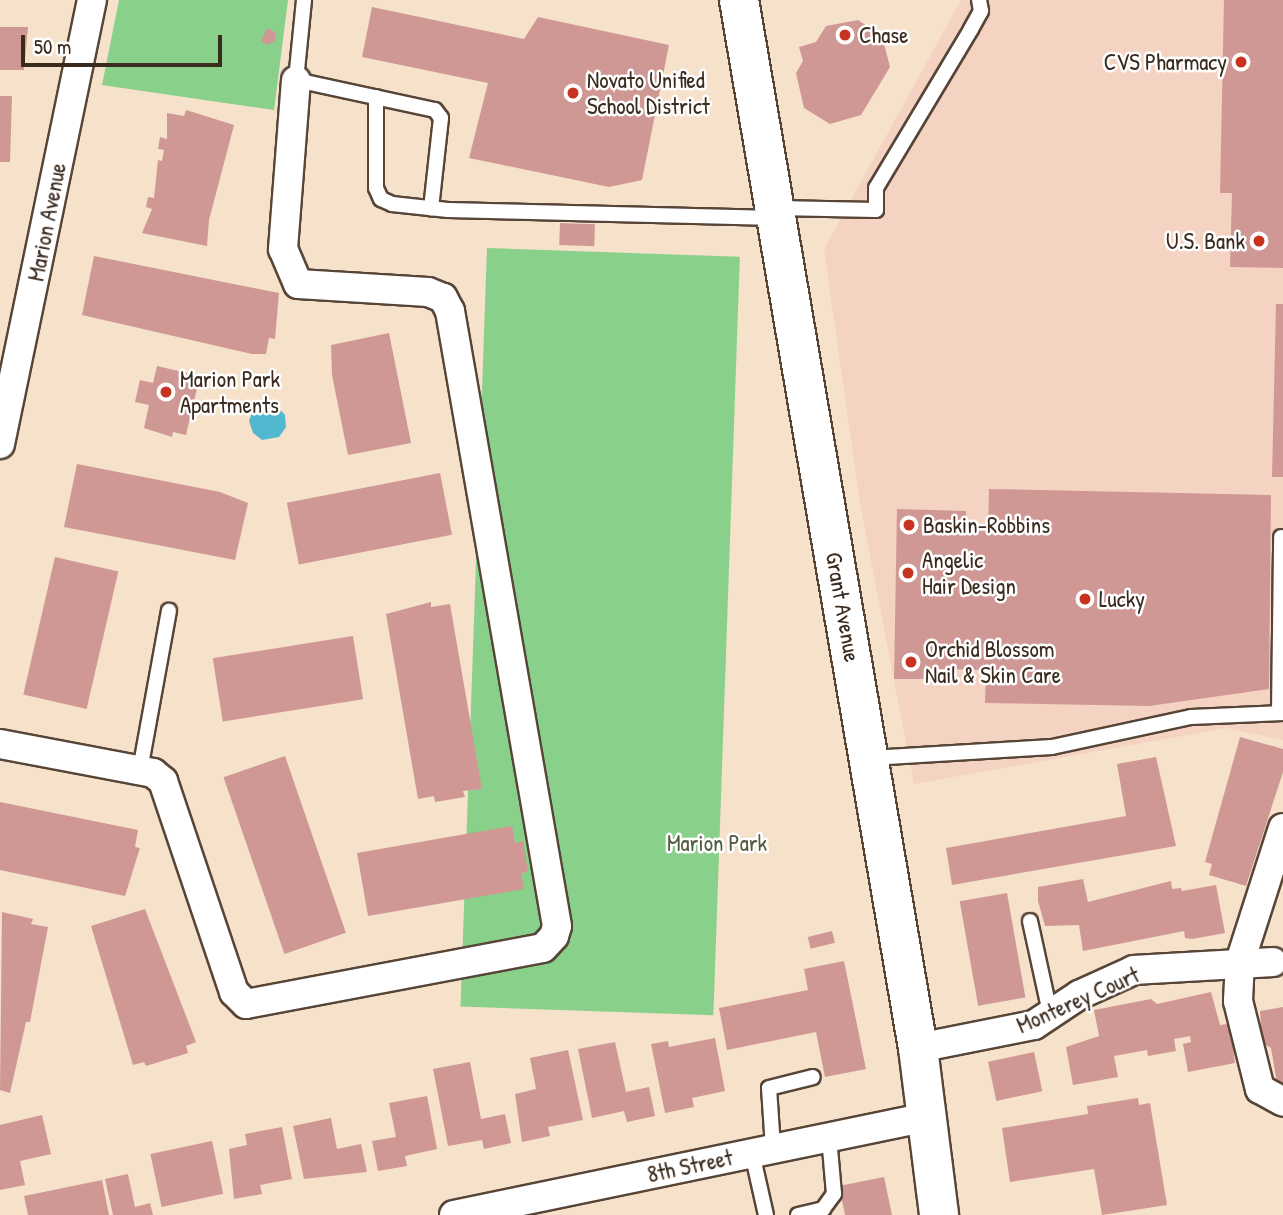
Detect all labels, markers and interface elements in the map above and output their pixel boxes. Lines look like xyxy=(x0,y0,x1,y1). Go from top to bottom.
scale bar xyxy=(24,21,226,65)
place label: Chase xyxy=(859,21,908,49)
marker: Chase xyxy=(837,27,853,43)
text: 50 m xyxy=(34,32,71,61)
place label: CVS Pharmacy xyxy=(1104,48,1227,76)
marker: CVS Pharmacy xyxy=(1233,54,1249,70)
place label: Novato Unified School District xyxy=(587,66,710,120)
marker: Novato Unified School District xyxy=(565,85,581,101)
street label: Marion Avenue xyxy=(22,160,72,284)
place label: U.S. Bank xyxy=(1166,227,1245,255)
marker: U.S. Bank xyxy=(1251,233,1267,249)
place label: Marion Park Apartments xyxy=(180,365,280,419)
marker: Marion Park Apartments xyxy=(158,384,174,400)
place label: Baskin-Robbins xyxy=(923,511,1050,539)
marker: Baskin-Robbins xyxy=(901,517,917,533)
place label: Angelic Hair Design xyxy=(922,546,1016,600)
street label: Grant Avenue xyxy=(820,550,866,664)
marker: Angelic Hair Design xyxy=(900,565,916,581)
place label: Lucky xyxy=(1099,585,1145,613)
marker: Lucky xyxy=(1077,591,1093,607)
place label: Orchid Blossom Nail & Skin Care xyxy=(925,635,1061,689)
marker: Orchid Blossom Nail & Skin Care xyxy=(903,654,919,670)
park label: Marion Park xyxy=(667,829,767,857)
street label: Monterey Court xyxy=(1012,961,1144,1039)
street label: 8th Street xyxy=(645,1144,735,1188)

